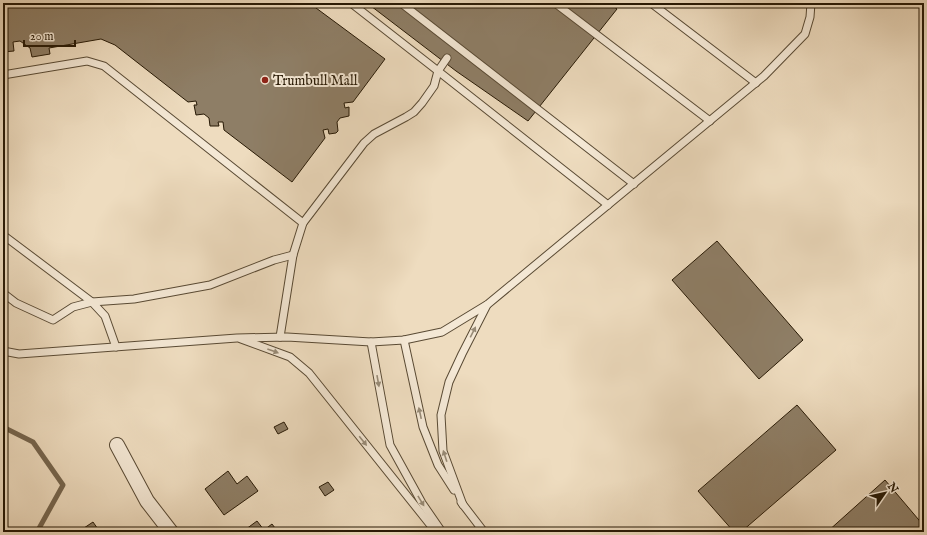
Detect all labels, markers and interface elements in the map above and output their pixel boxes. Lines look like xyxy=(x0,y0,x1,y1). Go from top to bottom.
scale bar xyxy=(24,22,75,48)
text: 20 m xyxy=(30,29,53,44)
place label: Trumbull Mall xyxy=(273,72,358,90)
marker: Trumbull Mall xyxy=(260,75,270,85)
one-way arrow xyxy=(470,327,476,338)
one-way arrow xyxy=(268,348,280,354)
one-way arrow xyxy=(375,375,381,387)
one-way arrow xyxy=(416,406,422,419)
one-way arrow xyxy=(359,436,368,447)
one-way arrow xyxy=(441,449,447,461)
north arrow xyxy=(865,473,905,513)
text: N xyxy=(883,479,901,496)
one-way arrow xyxy=(418,495,425,507)

